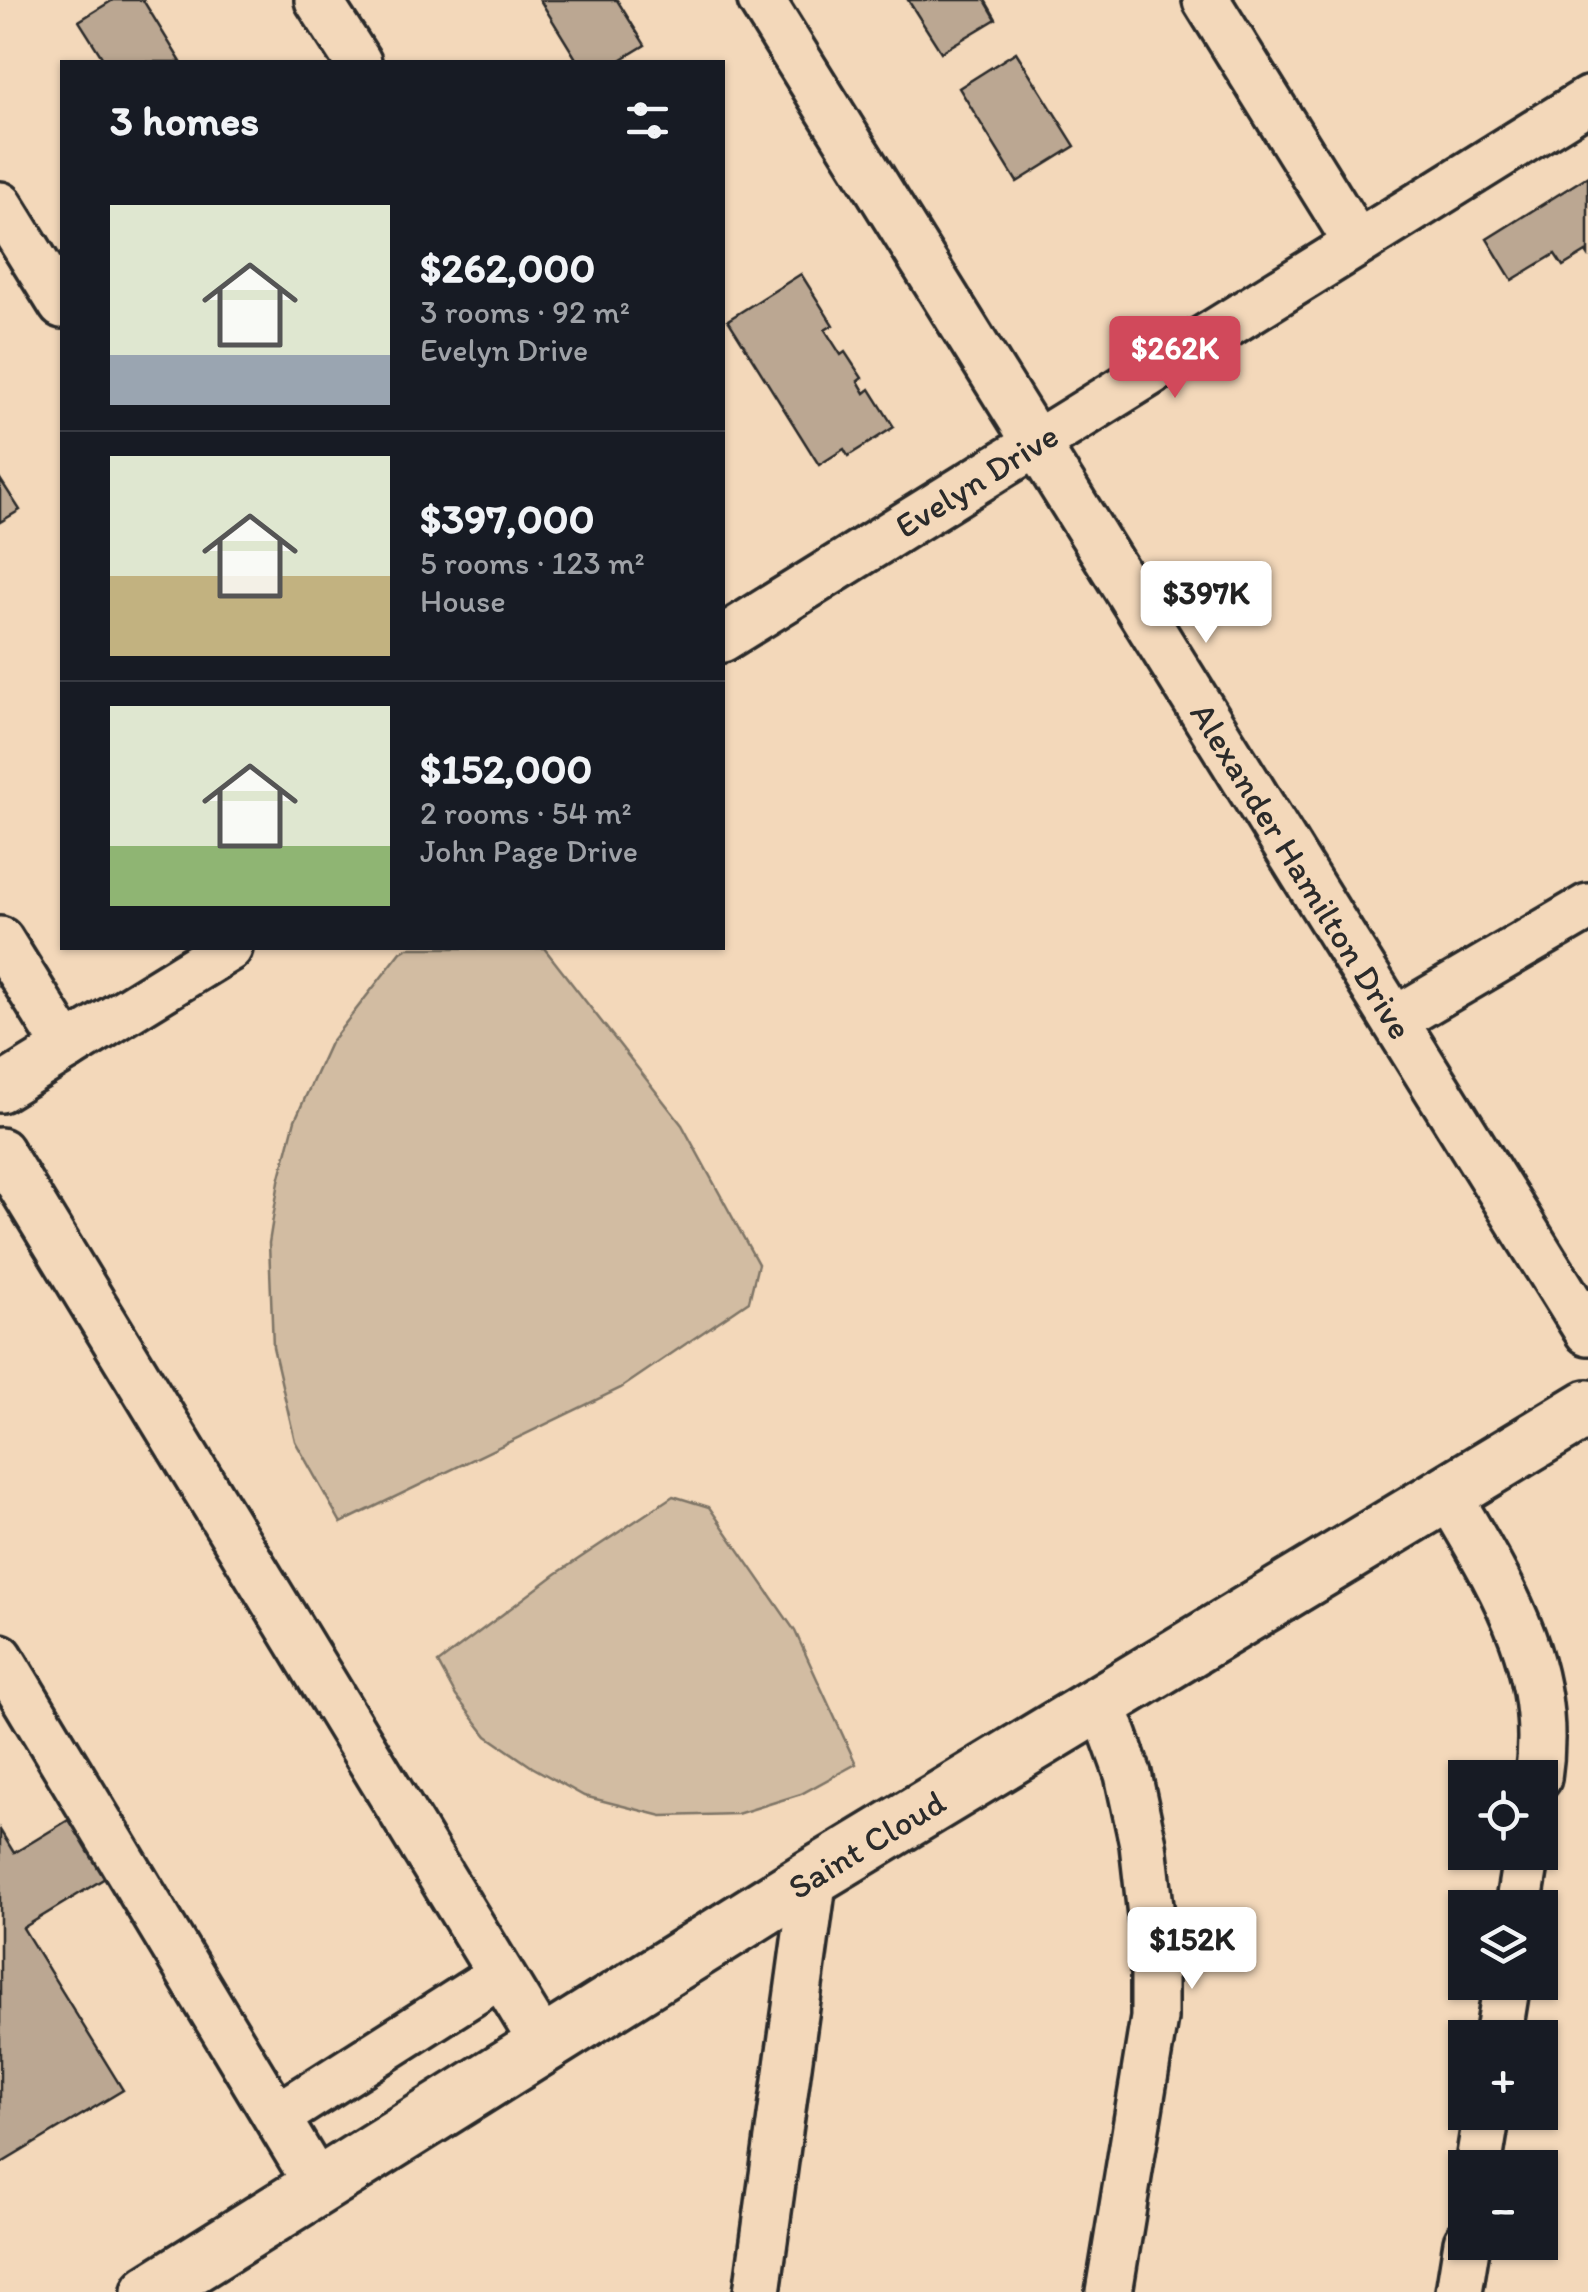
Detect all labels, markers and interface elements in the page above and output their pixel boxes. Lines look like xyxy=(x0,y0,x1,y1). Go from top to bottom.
icon: filters xyxy=(620,93,675,148)
text: 3 homes xyxy=(110,95,259,146)
text: $262,000 xyxy=(420,242,595,293)
icon: home xyxy=(190,245,310,365)
text: 3 rooms · 92 m² xyxy=(420,293,630,331)
pin: $262K xyxy=(1105,316,1245,401)
text: $262K xyxy=(1131,329,1219,367)
text: Evelyn Drive xyxy=(420,331,588,369)
street label: Evelyn Drive xyxy=(887,414,1066,547)
text: $397,000 xyxy=(420,493,595,544)
icon: home xyxy=(190,496,310,616)
text: 5 rooms · 123 m² xyxy=(420,544,645,582)
pin: $397K xyxy=(1136,561,1276,646)
text: $397K xyxy=(1163,574,1249,612)
text: House xyxy=(420,582,506,620)
street label: Alexander Hamilton Drive xyxy=(1181,695,1422,1047)
text: $152,000 xyxy=(420,743,593,794)
icon: home xyxy=(190,746,310,866)
text: 2 rooms · 54 m² xyxy=(420,794,632,832)
text: John Page Drive xyxy=(420,832,638,870)
map controls xyxy=(1448,1760,1558,2260)
button: locate xyxy=(1448,1760,1558,1870)
street label: Saint Cloud xyxy=(780,1781,953,1908)
button: layers xyxy=(1448,1890,1558,2000)
pin: $152K xyxy=(1122,1907,1262,1992)
text: $152K xyxy=(1149,1920,1235,1958)
button: + xyxy=(1448,2020,1558,2130)
button: − xyxy=(1448,2150,1558,2260)

